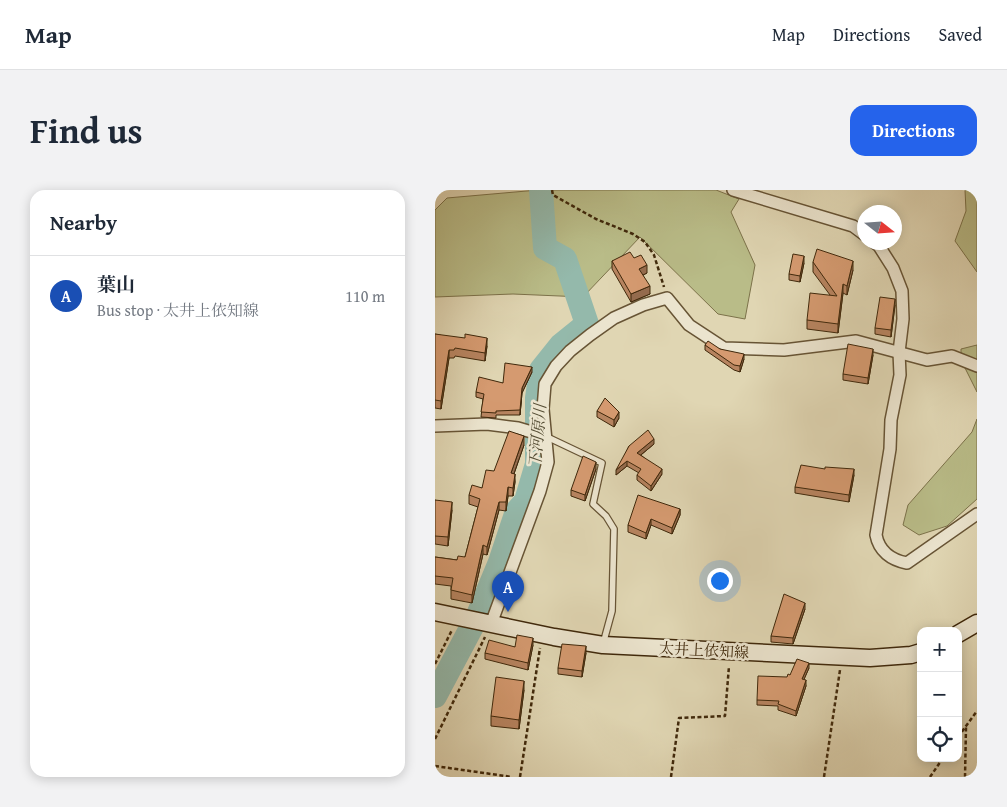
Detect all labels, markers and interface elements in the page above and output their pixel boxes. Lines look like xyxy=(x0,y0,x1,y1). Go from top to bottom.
text: Map xyxy=(25,17,72,52)
text: Map xyxy=(772,21,805,48)
text: Directions xyxy=(833,21,910,48)
text: Saved xyxy=(938,21,982,48)
text: Find us xyxy=(30,105,143,156)
button: Directions xyxy=(850,105,977,156)
north arrow xyxy=(857,205,902,250)
text: Nearby xyxy=(50,207,117,238)
text: 葉山 xyxy=(97,270,135,298)
text: A xyxy=(61,284,71,308)
text: 110 m xyxy=(345,284,385,308)
text: Bus stop · 太井上依知線 xyxy=(97,298,259,322)
water label: 下河原川 xyxy=(522,401,552,469)
your location xyxy=(707,568,733,594)
pin: A xyxy=(492,571,524,612)
map controls xyxy=(917,627,962,762)
button: + xyxy=(917,627,962,672)
street label: 太井上依知線 xyxy=(659,637,749,663)
button: − xyxy=(917,672,962,717)
button: locate xyxy=(917,717,962,762)

